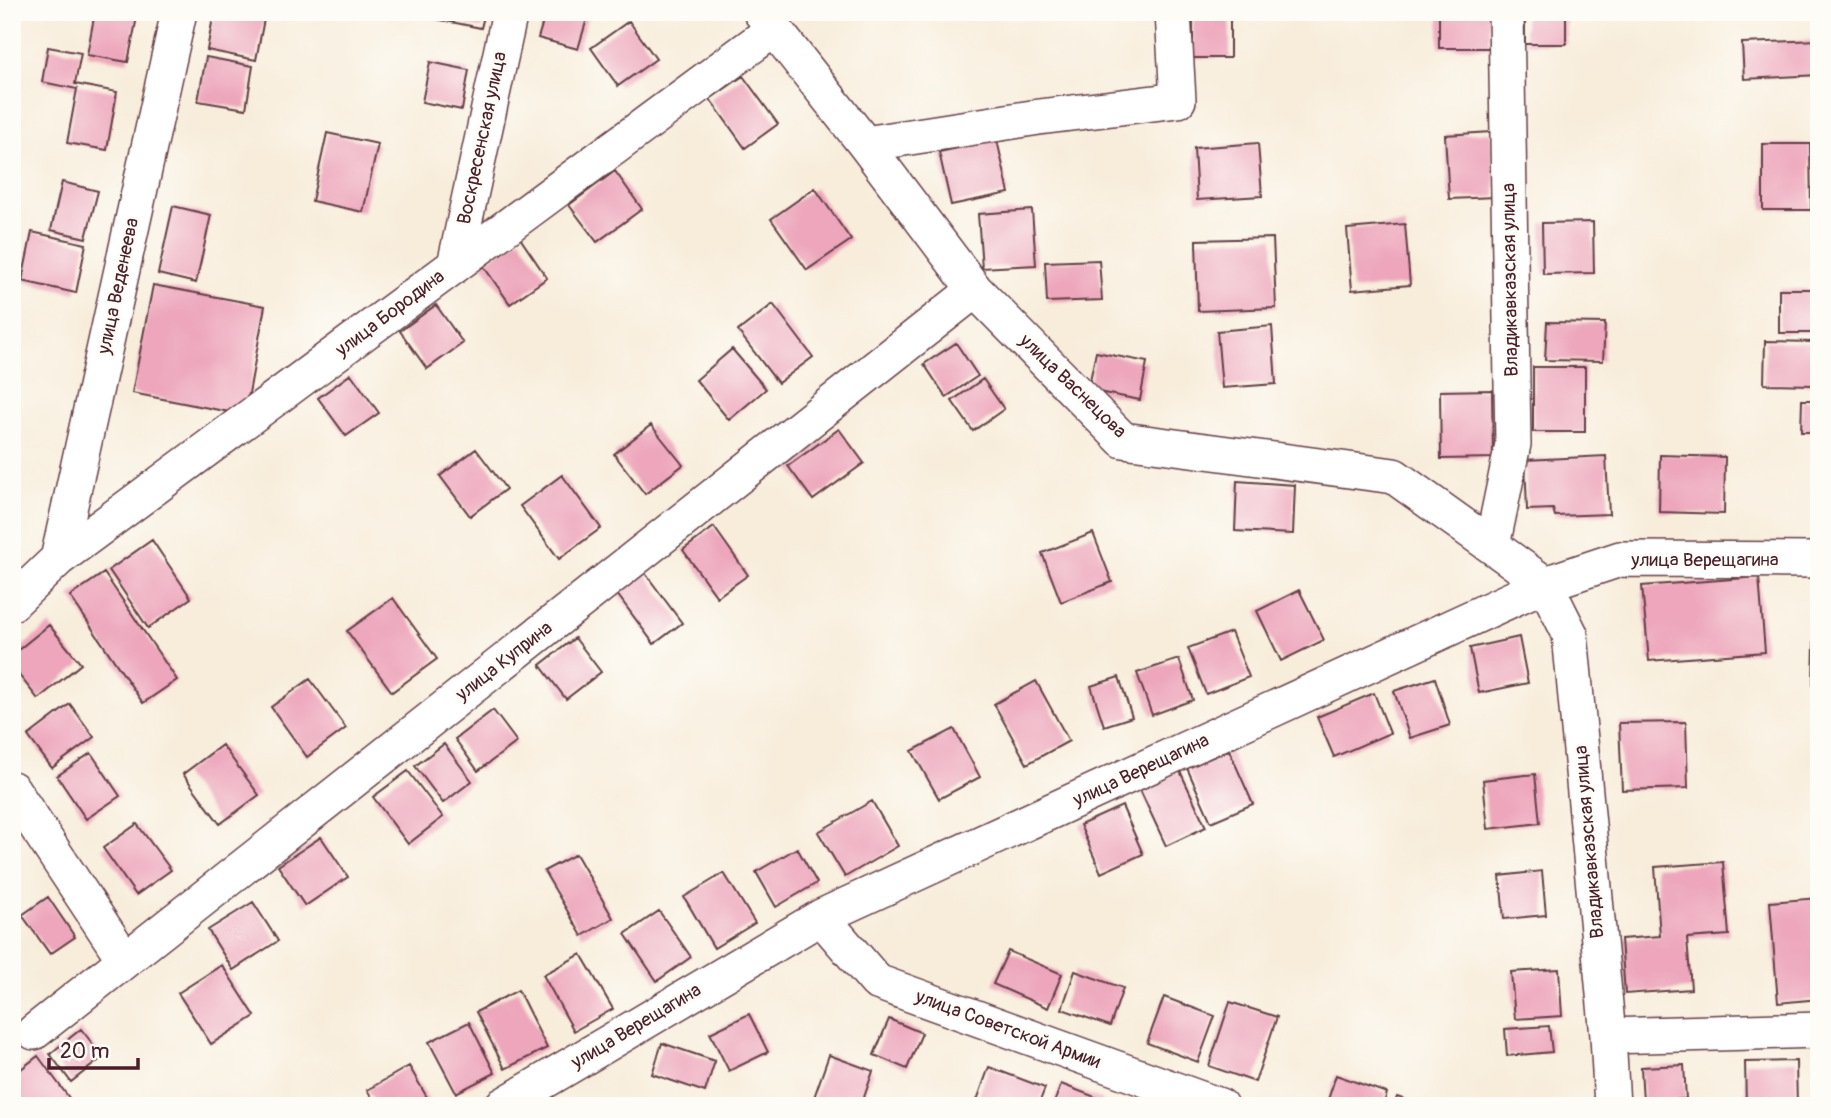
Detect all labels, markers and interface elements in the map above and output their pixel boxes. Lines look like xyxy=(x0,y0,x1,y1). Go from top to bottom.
street label: Воскресенская улица xyxy=(452,49,512,227)
street label: Владикавказская улица xyxy=(1496,183,1524,377)
street label: улица Веденеева xyxy=(92,216,144,357)
street label: улица Бородина xyxy=(330,264,449,362)
street label: улица Васнецова xyxy=(1014,328,1132,443)
street label: улица Верещагина xyxy=(1630,548,1779,572)
street label: улица Куприна xyxy=(450,616,557,707)
street label: улица Верещагина xyxy=(1068,728,1213,812)
street label: Владикавказская улица xyxy=(1569,744,1609,940)
street label: улица Верещагина xyxy=(566,978,705,1075)
street label: улица Советской Армии xyxy=(911,984,1104,1074)
scale bar xyxy=(49,1027,138,1071)
text: 20 m xyxy=(60,1038,109,1065)

